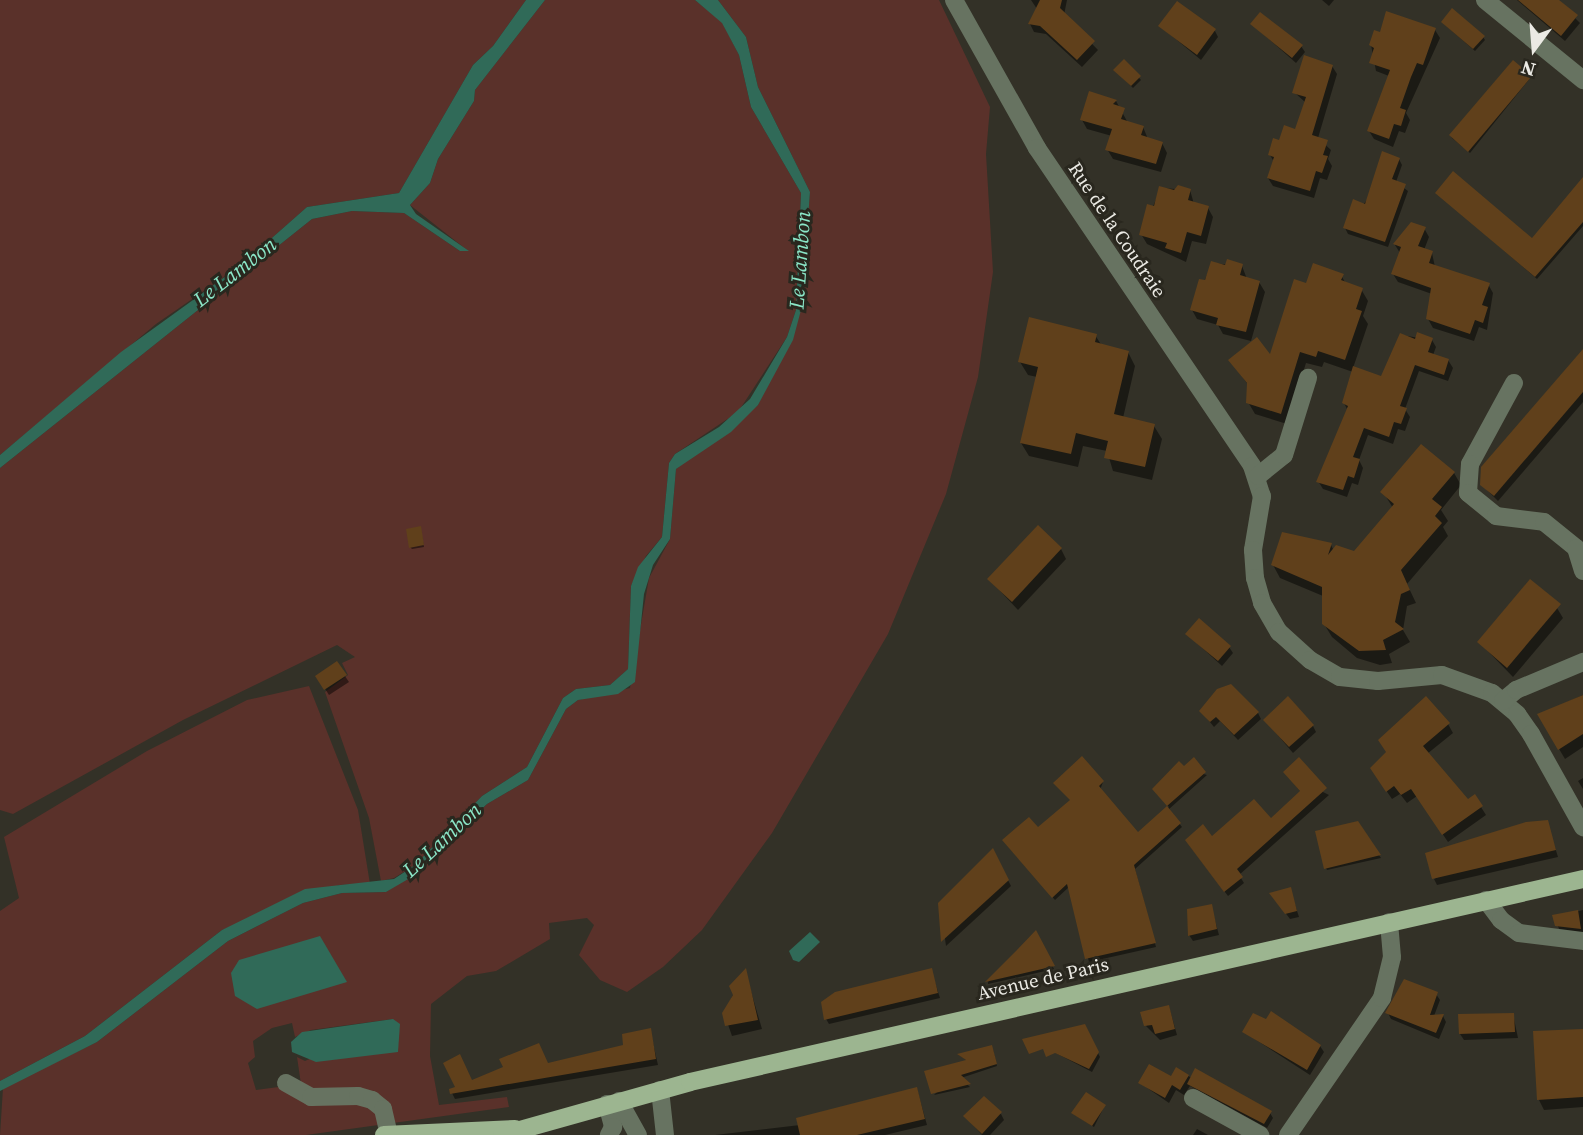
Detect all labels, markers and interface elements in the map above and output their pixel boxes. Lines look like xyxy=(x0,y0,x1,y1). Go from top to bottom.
north arrow xyxy=(1499,14,1569,84)
text: N xyxy=(1518,55,1538,84)
street label: Rue de la Coudraie xyxy=(1063,158,1171,302)
water label: Le Lambon xyxy=(784,210,816,310)
water label: Le Lambon xyxy=(189,232,281,312)
water label: Le Lambon xyxy=(398,797,486,883)
street label: Avenue de Paris xyxy=(975,953,1111,1005)

